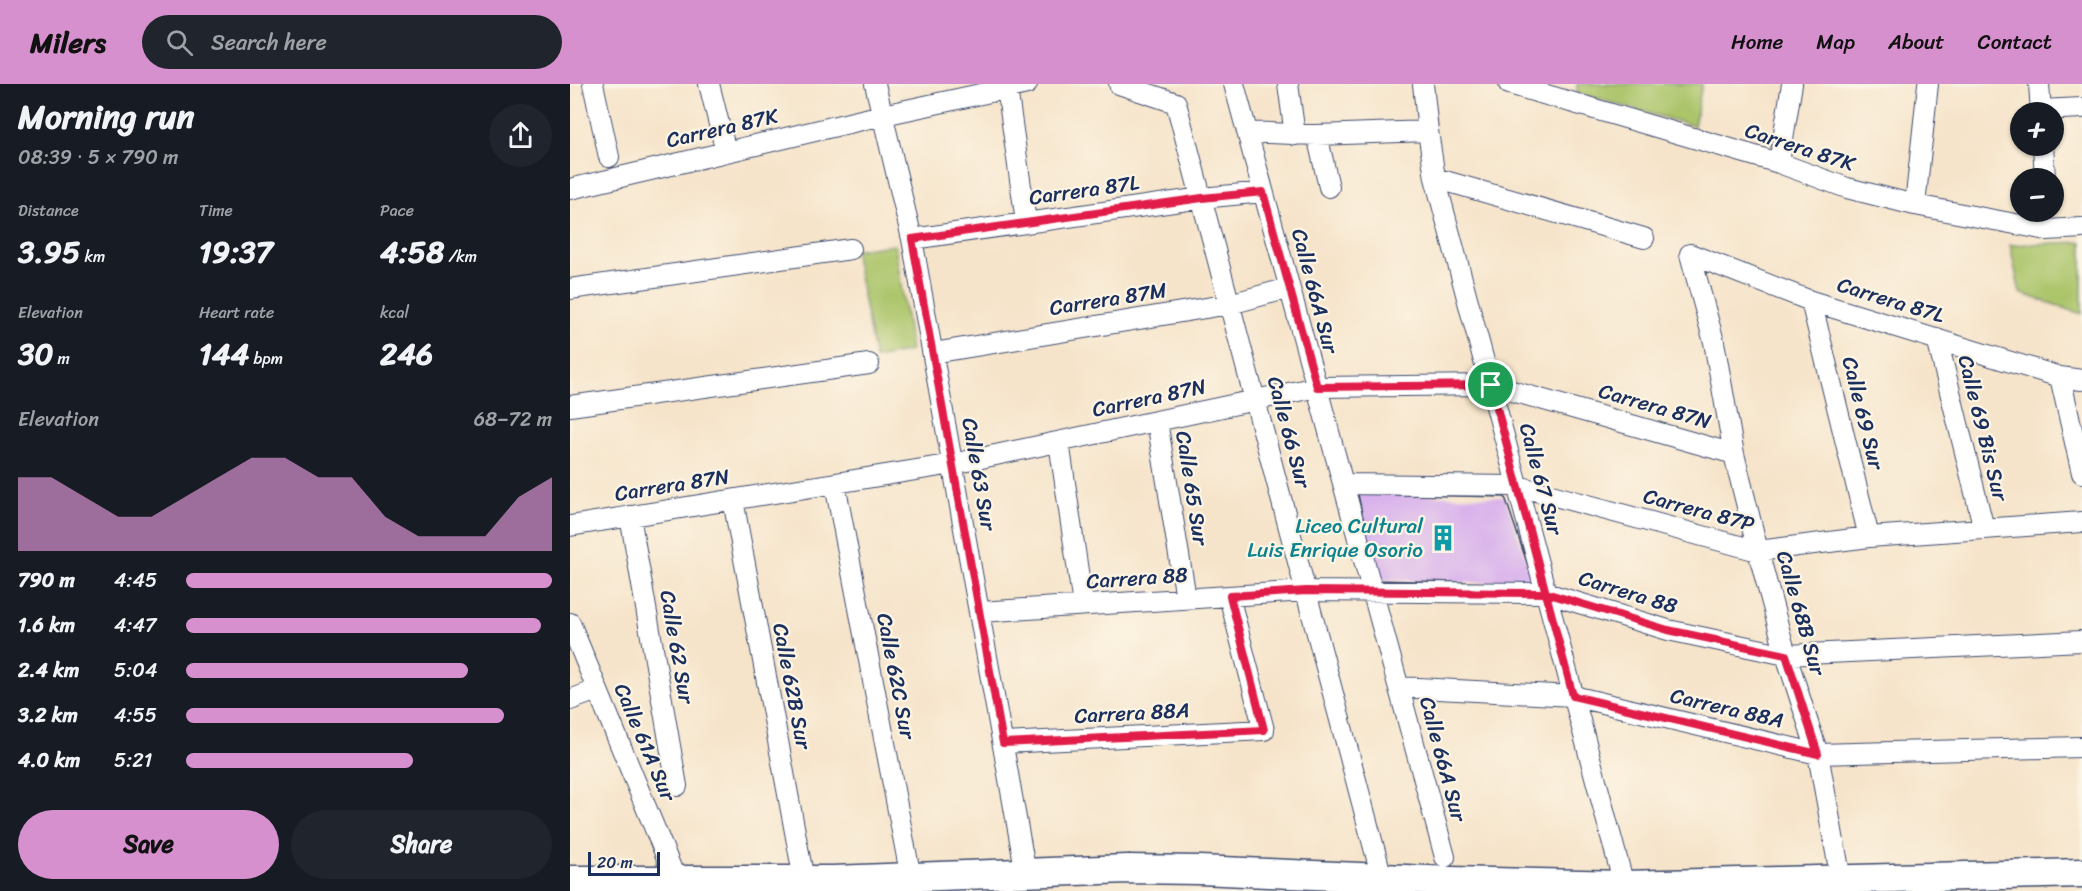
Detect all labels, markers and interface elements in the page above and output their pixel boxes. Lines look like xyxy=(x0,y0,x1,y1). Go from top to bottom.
search box xyxy=(142,15,562,69)
text: Milers xyxy=(30,18,106,67)
text: Search here xyxy=(211,23,327,62)
text: Home xyxy=(1731,23,1783,61)
text: Map xyxy=(1816,23,1855,61)
text: About xyxy=(1888,23,1945,61)
text: Contact xyxy=(1978,23,2052,61)
icon: search xyxy=(163,26,196,59)
text: Morning run xyxy=(18,88,194,146)
street label: Carrera 87K xyxy=(662,96,783,159)
map controls xyxy=(2010,102,2064,222)
button: + xyxy=(2010,102,2064,156)
button: share xyxy=(489,104,552,167)
street label: Carrera 87K xyxy=(1740,111,1861,183)
text: 08:39 · 5 × 790 m xyxy=(18,140,178,175)
street label: Carrera 87L xyxy=(1027,163,1142,217)
button: − xyxy=(2010,168,2064,222)
text: Distance xyxy=(18,196,79,225)
text: Time xyxy=(199,196,233,225)
text: Pace xyxy=(380,196,414,225)
street label: Calle 66A Sur xyxy=(1280,224,1350,359)
text: 3.95 xyxy=(18,225,80,279)
text: 19:37 xyxy=(199,225,273,279)
text: 4:58 xyxy=(380,225,444,279)
text: km xyxy=(80,242,105,271)
text: /km xyxy=(444,242,477,271)
street label: Carrera 87L xyxy=(1833,266,1950,334)
street label: Carrera 87M xyxy=(1047,271,1169,327)
text: Elevation xyxy=(18,298,83,327)
text: Heart rate xyxy=(199,298,274,327)
text: kcal xyxy=(380,298,409,327)
text: 30 xyxy=(18,327,53,381)
text: 144 xyxy=(199,327,249,381)
text: 246 xyxy=(380,327,433,381)
text: m xyxy=(53,344,70,373)
text: bpm xyxy=(249,344,283,373)
street label: Calle 69 Bis Sur xyxy=(1946,351,2020,506)
street label: Calle 69 Sur xyxy=(1831,353,1896,475)
pin xyxy=(1465,359,1516,410)
street label: Carrera 87N xyxy=(1089,367,1210,429)
icon: arrive xyxy=(1474,368,1507,401)
street label: Calle 66 Sur xyxy=(1256,372,1322,493)
street label: Carrera 87N xyxy=(1594,372,1716,440)
text: Elevation xyxy=(18,402,99,437)
text: 68–72 m xyxy=(474,402,552,437)
street label: Calle 63 Sur xyxy=(950,415,1008,535)
street label: Calle 67 Sur xyxy=(1508,419,1575,540)
street label: Calle 65 Sur xyxy=(1164,428,1220,549)
street label: Carrera 87N xyxy=(612,457,732,513)
street label: Carrera 87P xyxy=(1639,477,1759,543)
place label: Liceo Cultural Luis Enrique Osorio xyxy=(1247,507,1424,569)
building icon: Liceo Cultural Luis Enrique Osorio xyxy=(1428,523,1458,553)
street label: Calle 68B Sur xyxy=(1765,546,1837,681)
street label: Carrera 88 xyxy=(1085,555,1189,600)
street label: Carrera 88 xyxy=(1574,559,1682,625)
text: 790 m xyxy=(18,563,75,598)
text: 4:45 xyxy=(114,563,157,598)
street label: Calle 62 Sur xyxy=(648,587,706,708)
text: 1.6 km xyxy=(18,608,75,643)
text: 4:47 xyxy=(114,608,156,643)
street label: Calle 62C Sur xyxy=(865,610,927,744)
street label: Calle 62B Sur xyxy=(761,620,823,754)
text: 2.4 km xyxy=(18,653,79,688)
text: 5:04 xyxy=(114,653,157,688)
street label: Calle 61A Sur xyxy=(603,677,687,808)
street label: Carrera 88A xyxy=(1667,677,1787,739)
street label: Carrera 88A xyxy=(1073,691,1191,735)
street label: Calle 66A Sur xyxy=(1408,692,1478,827)
text: 3.2 km xyxy=(18,698,78,733)
text: 4:55 xyxy=(114,698,157,733)
text: 4.0 km xyxy=(18,743,80,778)
text: 5:21 xyxy=(114,743,152,778)
button: Save xyxy=(18,810,279,879)
button: Share xyxy=(291,810,552,879)
text: 20 m xyxy=(597,848,633,877)
scale bar xyxy=(588,849,660,876)

